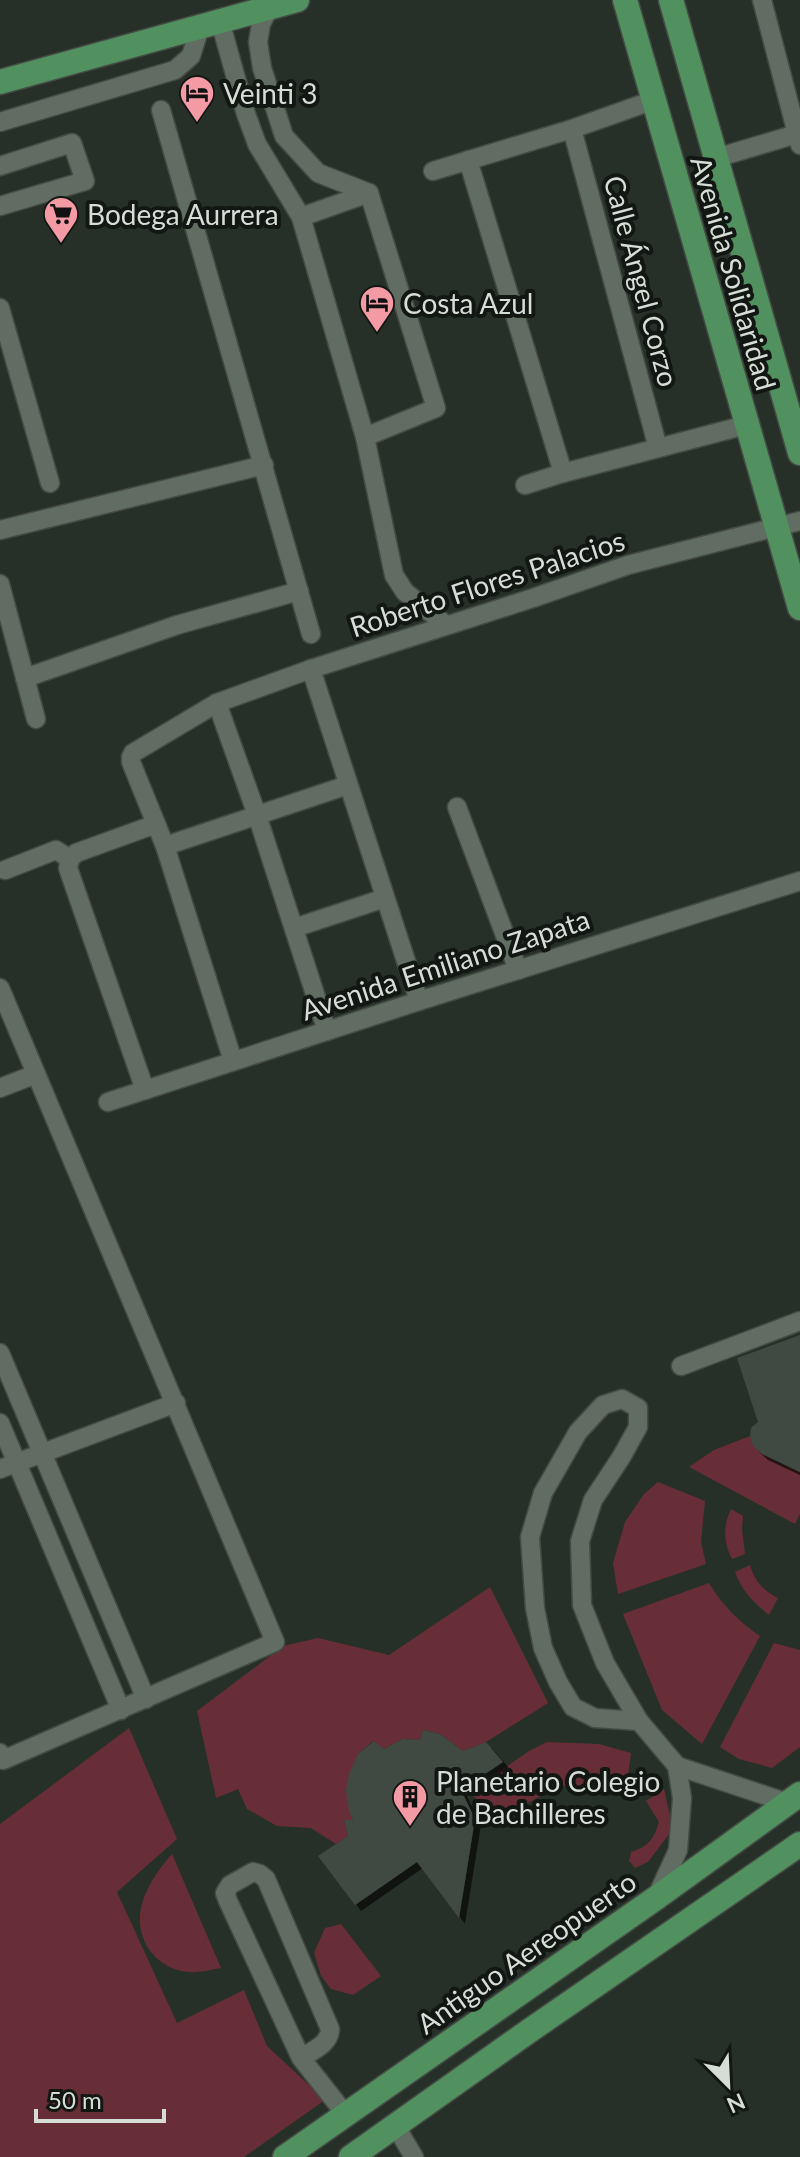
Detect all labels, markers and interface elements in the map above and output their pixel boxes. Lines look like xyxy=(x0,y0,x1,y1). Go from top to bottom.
hotel icon: Veinti 3 xyxy=(178,74,216,124)
place label: Veinti 3 xyxy=(223,76,317,110)
street label: Avenida Solidaridad xyxy=(684,152,784,394)
street label: Calle Ángel Corzo xyxy=(597,172,687,390)
supermarket icon: Bodega Aurrera xyxy=(42,195,80,245)
place label: Bodega Aurrera xyxy=(87,197,279,231)
hotel icon: Costa Azul xyxy=(358,284,396,334)
place label: Costa Azul xyxy=(403,286,533,320)
street label: Roberto Flores Palacios xyxy=(345,523,629,643)
street label: Avenida Emiliano Zapata xyxy=(296,901,594,1027)
place label: Planetario Colegio de Bachilleres xyxy=(436,1764,660,1830)
building icon: Planetario Colegio de Bachilleres xyxy=(391,1778,429,1828)
street label: Antiguo Aereopuerto xyxy=(410,1864,642,2040)
north arrow xyxy=(688,2045,768,2125)
scale bar xyxy=(36,2073,164,2123)
text: 50 m xyxy=(48,2085,102,2114)
text: N xyxy=(723,2088,750,2120)

